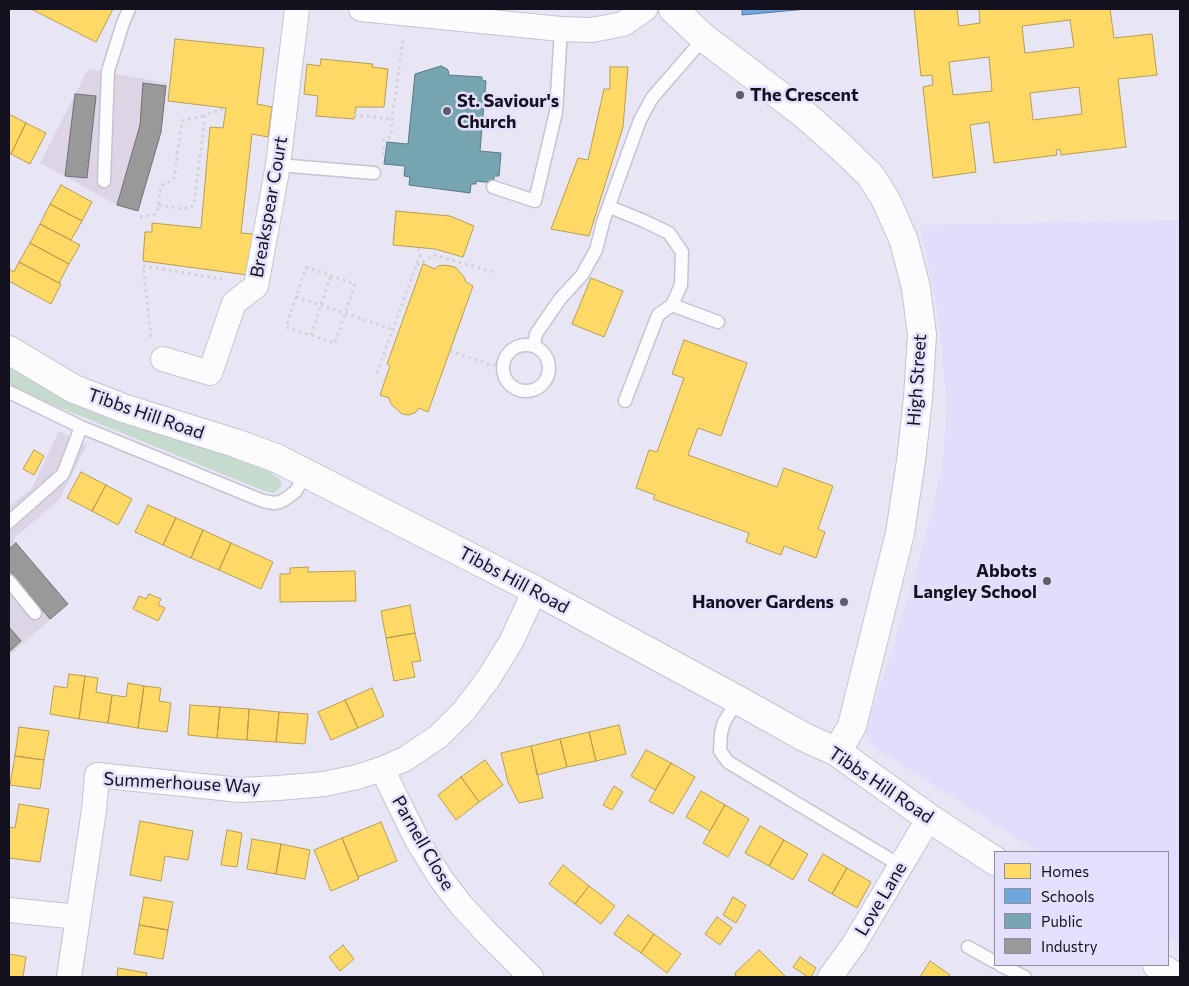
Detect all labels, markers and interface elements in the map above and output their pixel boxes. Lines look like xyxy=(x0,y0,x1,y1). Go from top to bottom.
place label: The Crescent xyxy=(750,84,859,106)
marker: The Crescent xyxy=(734,89,746,101)
place label: St. Saviour's Church xyxy=(457,90,559,132)
marker: St. Saviour's Church xyxy=(441,105,453,117)
street label: Breakspear Court xyxy=(246,135,292,279)
street label: High Street xyxy=(903,333,931,427)
street label: Tibbs Hill Road xyxy=(85,384,207,444)
street label: Tibbs Hill Road xyxy=(455,542,573,618)
place label: Abbots Langley School xyxy=(913,560,1037,602)
marker: Abbots Langley School xyxy=(1041,575,1053,587)
place label: Hanover Gardens xyxy=(692,591,834,613)
marker: Hanover Gardens xyxy=(838,596,850,608)
street label: Tibbs Hill Road xyxy=(825,742,937,828)
street label: Summerhouse Way xyxy=(103,768,261,798)
street label: Parnell Close xyxy=(387,792,459,894)
legend xyxy=(994,851,1169,966)
street label: Love Lane xyxy=(851,858,911,940)
text: Homes xyxy=(1041,862,1089,880)
text: Schools xyxy=(1041,887,1094,905)
text: Public xyxy=(1041,912,1083,930)
text: Industry xyxy=(1041,937,1098,955)

